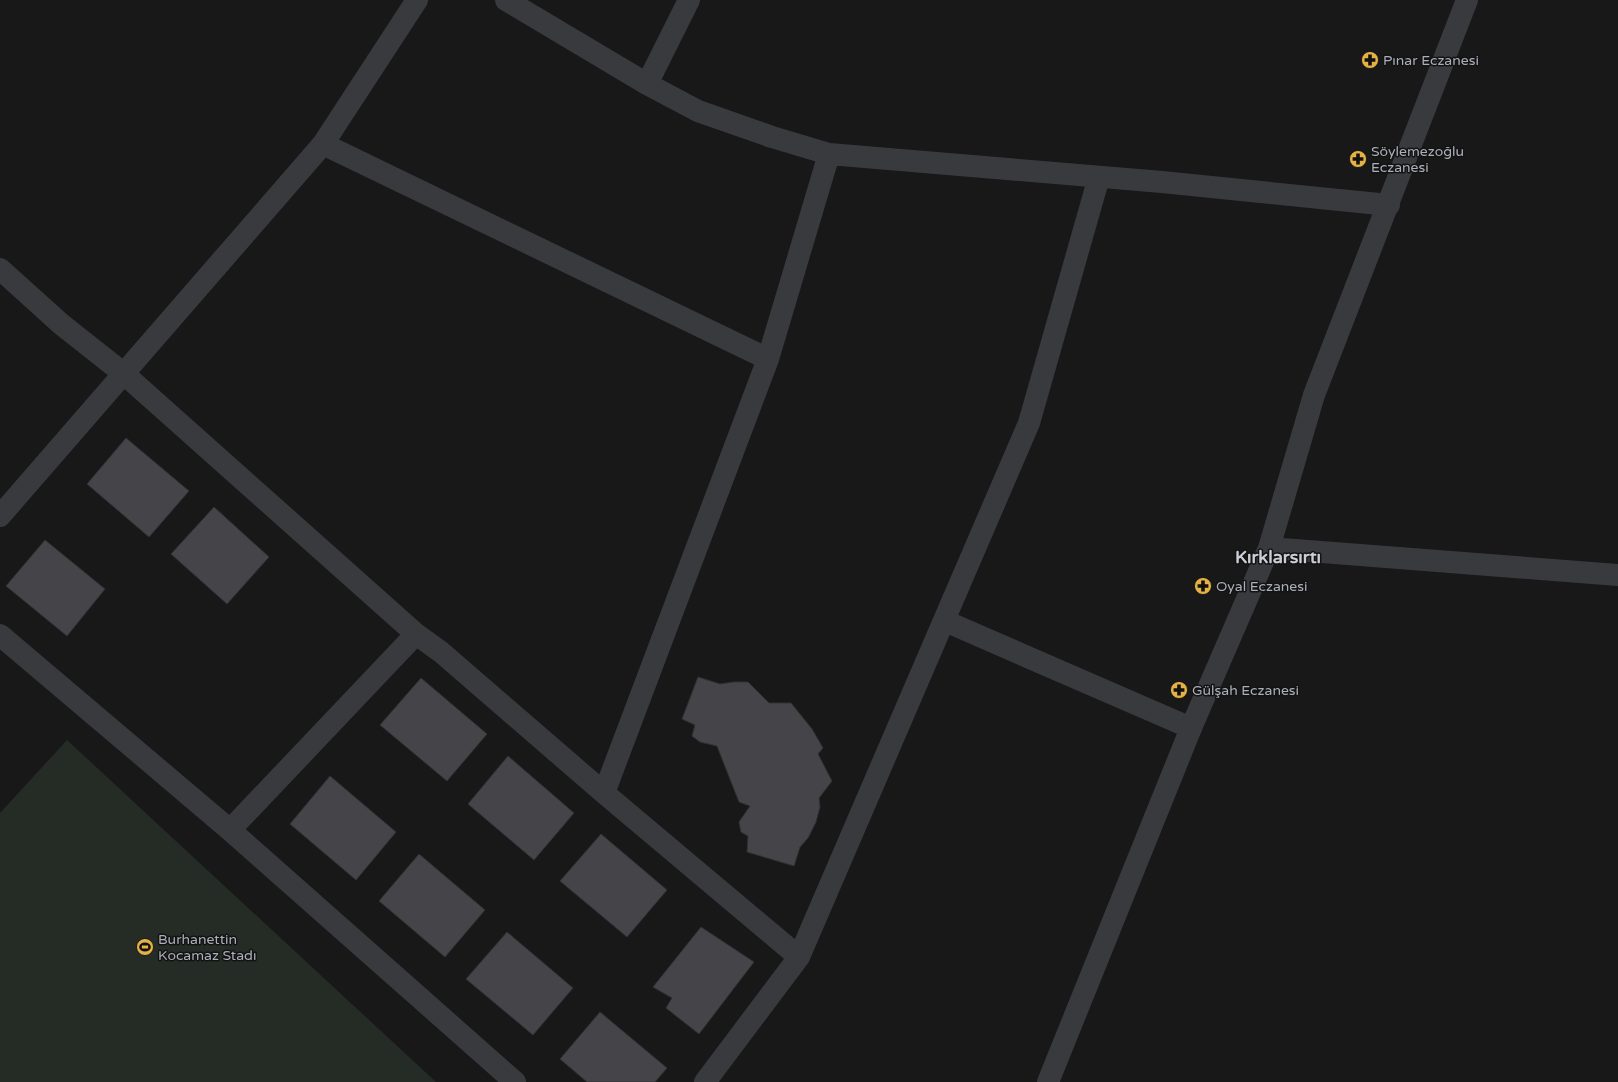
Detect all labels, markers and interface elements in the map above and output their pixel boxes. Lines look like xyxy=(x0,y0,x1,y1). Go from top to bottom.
pharmacy icon: Pınar Eczanesi xyxy=(1360,50,1380,70)
place label: Pınar Eczanesi xyxy=(1383,52,1479,69)
place label: Söylemezoğlu Eczanesi xyxy=(1371,143,1464,176)
pharmacy icon: Söylemezoğlu Eczanesi xyxy=(1348,149,1368,169)
district label: Kırklarsırtı xyxy=(1235,546,1321,568)
pharmacy icon: Oyal Eczanesi xyxy=(1193,576,1213,596)
place label: Oyal Eczanesi xyxy=(1216,578,1308,595)
pharmacy icon: Gülşah Eczanesi xyxy=(1169,680,1189,700)
place label: Gülşah Eczanesi xyxy=(1192,682,1299,699)
place label: Burhanettin Kocamaz Stadı xyxy=(158,931,256,964)
sports icon: Burhanettin Kocamaz Stadı xyxy=(135,937,155,957)

